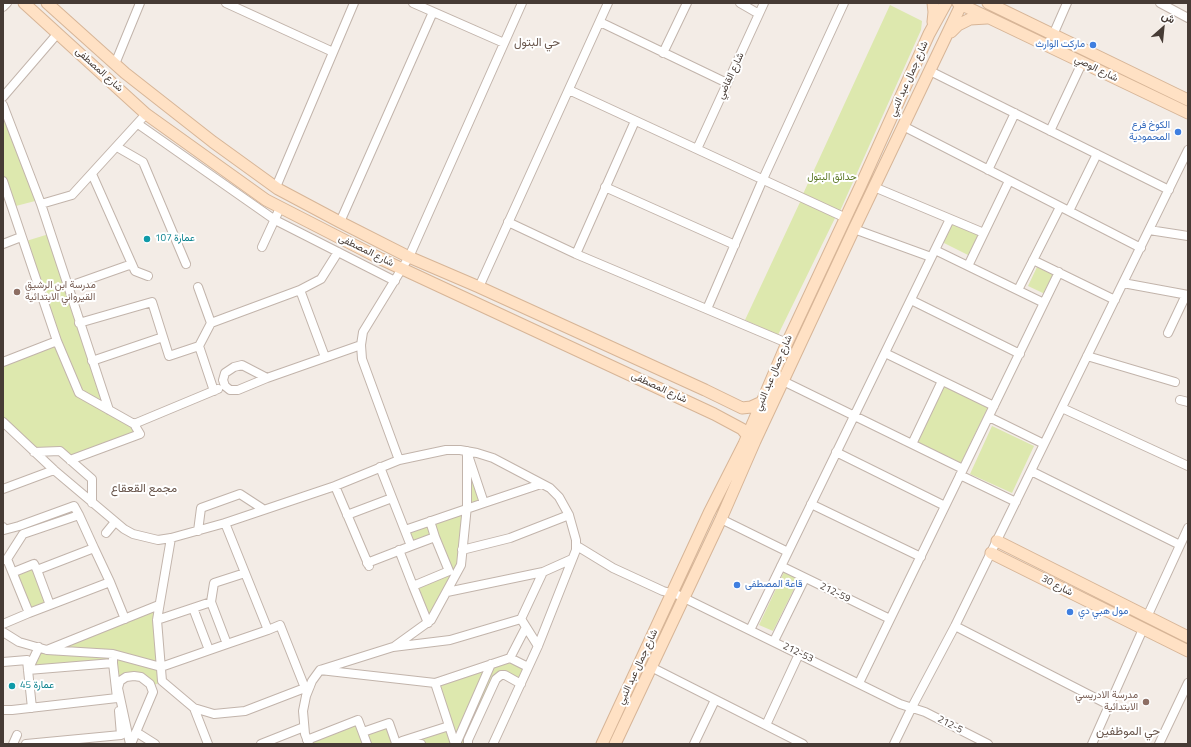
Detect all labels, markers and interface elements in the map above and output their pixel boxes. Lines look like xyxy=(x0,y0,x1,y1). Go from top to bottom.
text: ش xyxy=(1159,7,1178,27)
north arrow xyxy=(1143,8,1183,48)
district label: حي البتول xyxy=(514,36,560,50)
street label: شارع جمال عبد النبي xyxy=(887,39,931,119)
place label: ماركت الوارث xyxy=(1035,39,1085,51)
marker: ماركت الوارث xyxy=(1088,40,1098,50)
street label: شارع المصطفى xyxy=(73,45,125,95)
street label: شارع القاضي xyxy=(715,51,747,101)
street label: شارع الوصي xyxy=(1072,53,1120,85)
place label: الكوخ فرع المحمودية xyxy=(1129,120,1170,144)
marker: الكوخ فرع المحمودية xyxy=(1173,127,1183,137)
park label: حدائق البتول xyxy=(807,172,857,184)
street label: شارع المصطفى xyxy=(336,232,396,270)
place label: عمارة 107 xyxy=(155,233,195,245)
marker: عمارة 107 xyxy=(142,234,152,244)
place label: مدرسة ابن الرشيق القيرواني الابتدائية xyxy=(25,280,96,304)
marker: مدرسة ابن الرشيق القيرواني الابتدائية xyxy=(12,287,22,297)
street label: شارع جمال عبد النبي xyxy=(753,333,795,413)
street label: شارع المصطفى xyxy=(629,370,689,406)
district label: مجمع القعقاع xyxy=(111,482,177,496)
street label: شارع 30 xyxy=(1039,573,1075,599)
place label: قاعة المصطفى xyxy=(745,579,803,591)
marker: قاعة المصطفى xyxy=(732,580,742,590)
street label: 212-59 xyxy=(818,581,852,605)
place label: مول هبي دي xyxy=(1078,606,1128,618)
marker: مول هبي دي xyxy=(1065,607,1075,617)
street label: شارع جمال عبد النبي xyxy=(615,627,661,707)
street label: 212-53 xyxy=(781,641,815,665)
place label: عمارة 45 xyxy=(20,680,54,692)
marker: عمارة 45 xyxy=(7,681,17,691)
place label: مدرسة الادريسي الابتدائية xyxy=(1075,690,1138,714)
marker: مدرسة الادريسي الابتدائية xyxy=(1141,697,1151,707)
street label: 212-5 xyxy=(935,714,965,736)
district label: حي الموظفين xyxy=(1096,725,1160,739)

